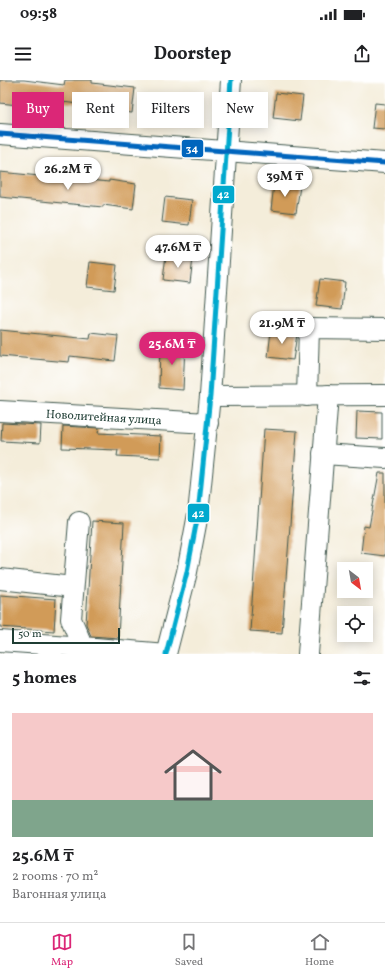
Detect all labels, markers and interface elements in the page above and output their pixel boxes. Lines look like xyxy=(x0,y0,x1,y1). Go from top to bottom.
text: 09:58 xyxy=(20,4,57,25)
text: Doorstep xyxy=(154,42,231,67)
icon: menu xyxy=(12,43,34,65)
icon: share xyxy=(351,43,373,65)
chip: Buy xyxy=(12,92,64,128)
chip: Rent xyxy=(72,92,129,128)
chip: Filters xyxy=(137,92,204,128)
chip: New xyxy=(212,92,268,128)
line badge: 34 xyxy=(181,139,204,158)
text: 34 xyxy=(186,142,198,157)
pin: 26.2M ₸ xyxy=(31,157,105,191)
text: 26.2M ₸ xyxy=(44,161,92,179)
pin: 39M ₸ xyxy=(257,164,313,198)
text: 39M ₸ xyxy=(266,168,304,186)
line badge: 42 xyxy=(212,185,235,204)
text: 42 xyxy=(217,188,229,203)
pin: 47.6M ₸ xyxy=(141,235,215,269)
text: 47.6M ₸ xyxy=(154,239,202,257)
pin: 21.9M ₸ xyxy=(245,311,319,345)
text: 21.9M ₸ xyxy=(259,315,305,333)
pin: 25.6M ₸ xyxy=(135,332,209,366)
text: 25.6M ₸ xyxy=(148,336,196,354)
street label: Новолитейная улица xyxy=(45,407,162,429)
line badge: 42 xyxy=(187,503,210,523)
text: 42 xyxy=(192,507,204,522)
north arrow xyxy=(337,562,373,598)
map controls xyxy=(337,562,373,642)
button: locate xyxy=(337,606,373,642)
scale bar xyxy=(12,626,120,645)
text: 50 m xyxy=(18,627,42,642)
text: 5 homes xyxy=(12,667,77,690)
icon: filters xyxy=(351,667,373,689)
icon: home xyxy=(157,739,229,811)
text: 25.6M ₸ xyxy=(12,845,74,868)
text: 2 rooms · 70 m² xyxy=(12,868,98,886)
text: Вагонная улица xyxy=(12,886,107,904)
tab: Map xyxy=(51,931,73,970)
tab: Saved xyxy=(175,931,203,970)
tab: Home xyxy=(305,931,334,970)

